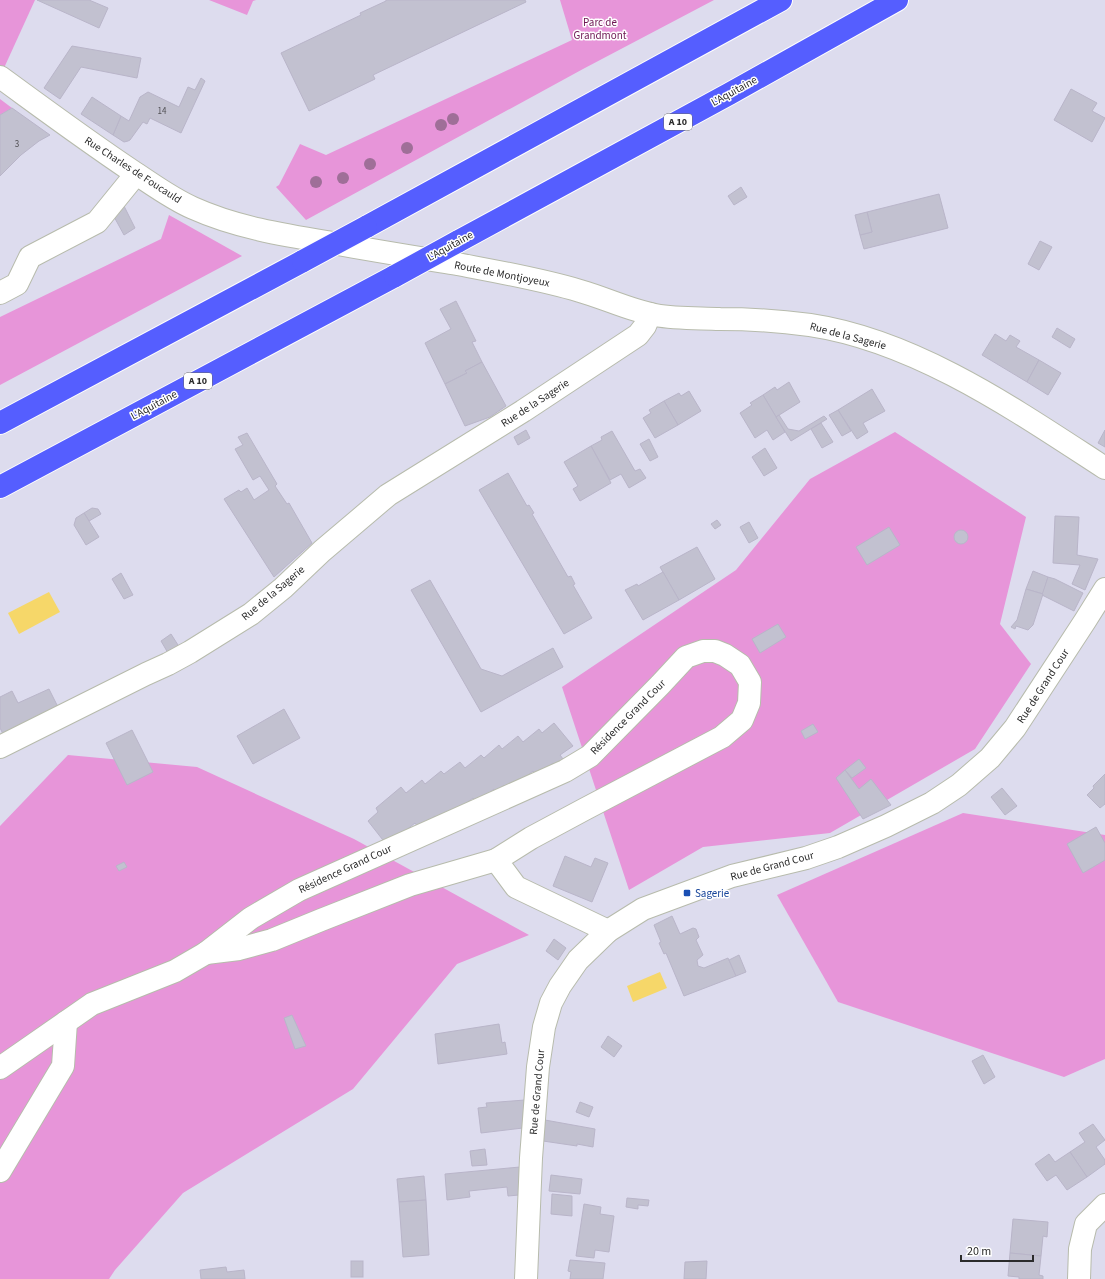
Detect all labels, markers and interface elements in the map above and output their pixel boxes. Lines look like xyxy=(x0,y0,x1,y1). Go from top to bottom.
park label: Parc de Grandmont xyxy=(574,15,627,43)
street label: L'Aquitaine xyxy=(708,72,760,110)
house number: 14 xyxy=(158,105,167,118)
road number: A 10 xyxy=(664,114,692,130)
street label: Rue Charles de Foucauld xyxy=(82,133,184,207)
house number: 3 xyxy=(15,138,20,151)
street label: L'Aquitaine xyxy=(424,227,476,265)
street label: Route de Montjoyeux xyxy=(453,257,551,291)
street label: Rue de la Sagerie xyxy=(808,319,888,354)
road number: A 10 xyxy=(184,373,212,389)
street label: Rue de la Sagerie xyxy=(498,375,572,431)
street label: L'Aquitaine xyxy=(128,386,180,423)
street label: Rue de la Sagerie xyxy=(238,562,308,624)
street label: Rue de Grand Cour xyxy=(1013,646,1073,726)
street label: Résidence Grand Cour xyxy=(587,676,669,758)
street label: Résidence Grand Cour xyxy=(296,841,394,897)
street label: Rue de Grand Cour xyxy=(729,848,816,884)
place label: Sagerie xyxy=(695,886,730,901)
marker: Sagerie xyxy=(682,888,692,898)
street label: Rue de Grand Cour xyxy=(526,1048,548,1135)
scale bar xyxy=(961,1237,1033,1263)
text: 20 m xyxy=(967,1243,991,1260)

